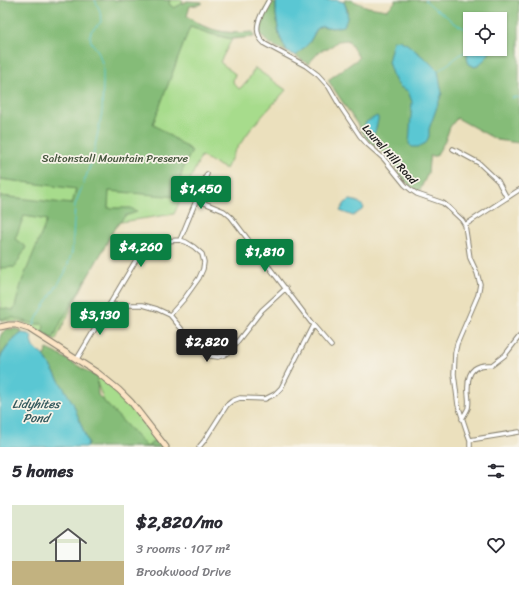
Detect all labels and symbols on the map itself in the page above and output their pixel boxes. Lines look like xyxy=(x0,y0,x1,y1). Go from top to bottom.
street label: Laurel Hill Road xyxy=(357,120,423,190)
park label: Saltonstall Mountain Preserve xyxy=(42,149,189,168)
pin: $1,450 xyxy=(168,176,234,210)
pin: $4,260 xyxy=(108,234,174,268)
pin: $1,810 xyxy=(232,239,298,273)
pin: $3,130 xyxy=(67,302,133,336)
pin: $2,820 xyxy=(174,329,240,363)
water label: Lidyhites Pond xyxy=(12,393,61,429)

